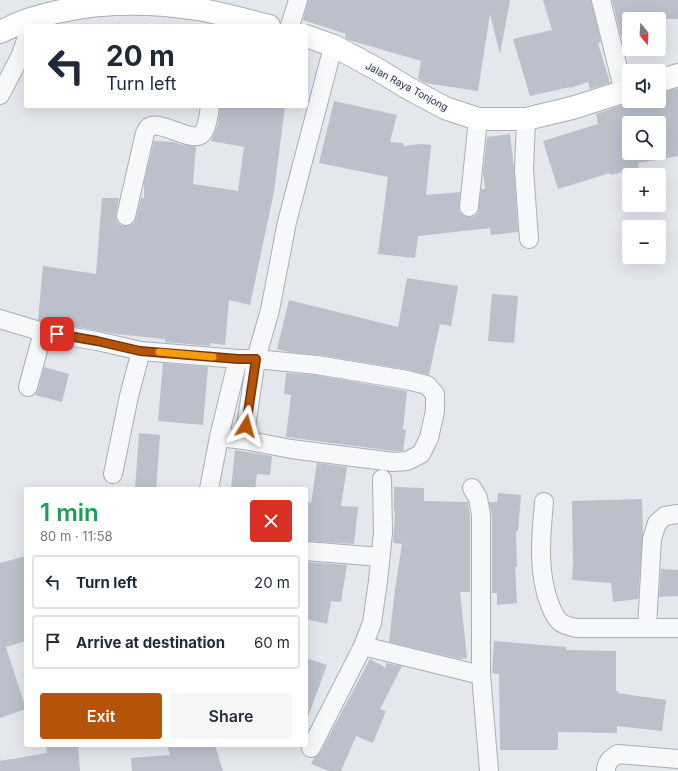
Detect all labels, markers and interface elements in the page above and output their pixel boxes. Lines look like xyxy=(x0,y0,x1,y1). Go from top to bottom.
north arrow xyxy=(622,12,666,56)
map controls xyxy=(622,12,666,264)
text: 20 m xyxy=(106,39,175,73)
icon: left xyxy=(40,40,92,92)
street label: Jalan Raya Tonjong xyxy=(364,59,450,113)
button: sound xyxy=(622,64,666,108)
text: Turn left xyxy=(106,73,176,94)
button: search xyxy=(622,116,666,160)
button: + xyxy=(622,168,666,212)
button: − xyxy=(622,220,666,264)
pin xyxy=(40,317,74,351)
icon: arrive xyxy=(46,323,68,345)
position arrow xyxy=(225,405,267,447)
text: 1 min xyxy=(40,498,99,527)
button: close xyxy=(250,500,292,542)
text: 80 m · 11:58 xyxy=(40,528,113,544)
icon: left xyxy=(42,571,64,593)
text: Turn left xyxy=(76,573,137,592)
text: 20 m xyxy=(254,573,290,592)
icon: arrive xyxy=(42,631,64,653)
text: Arrive at destination xyxy=(76,633,225,652)
text: 60 m xyxy=(254,633,290,652)
button: Exit xyxy=(40,693,162,739)
button: Share xyxy=(170,693,292,739)

